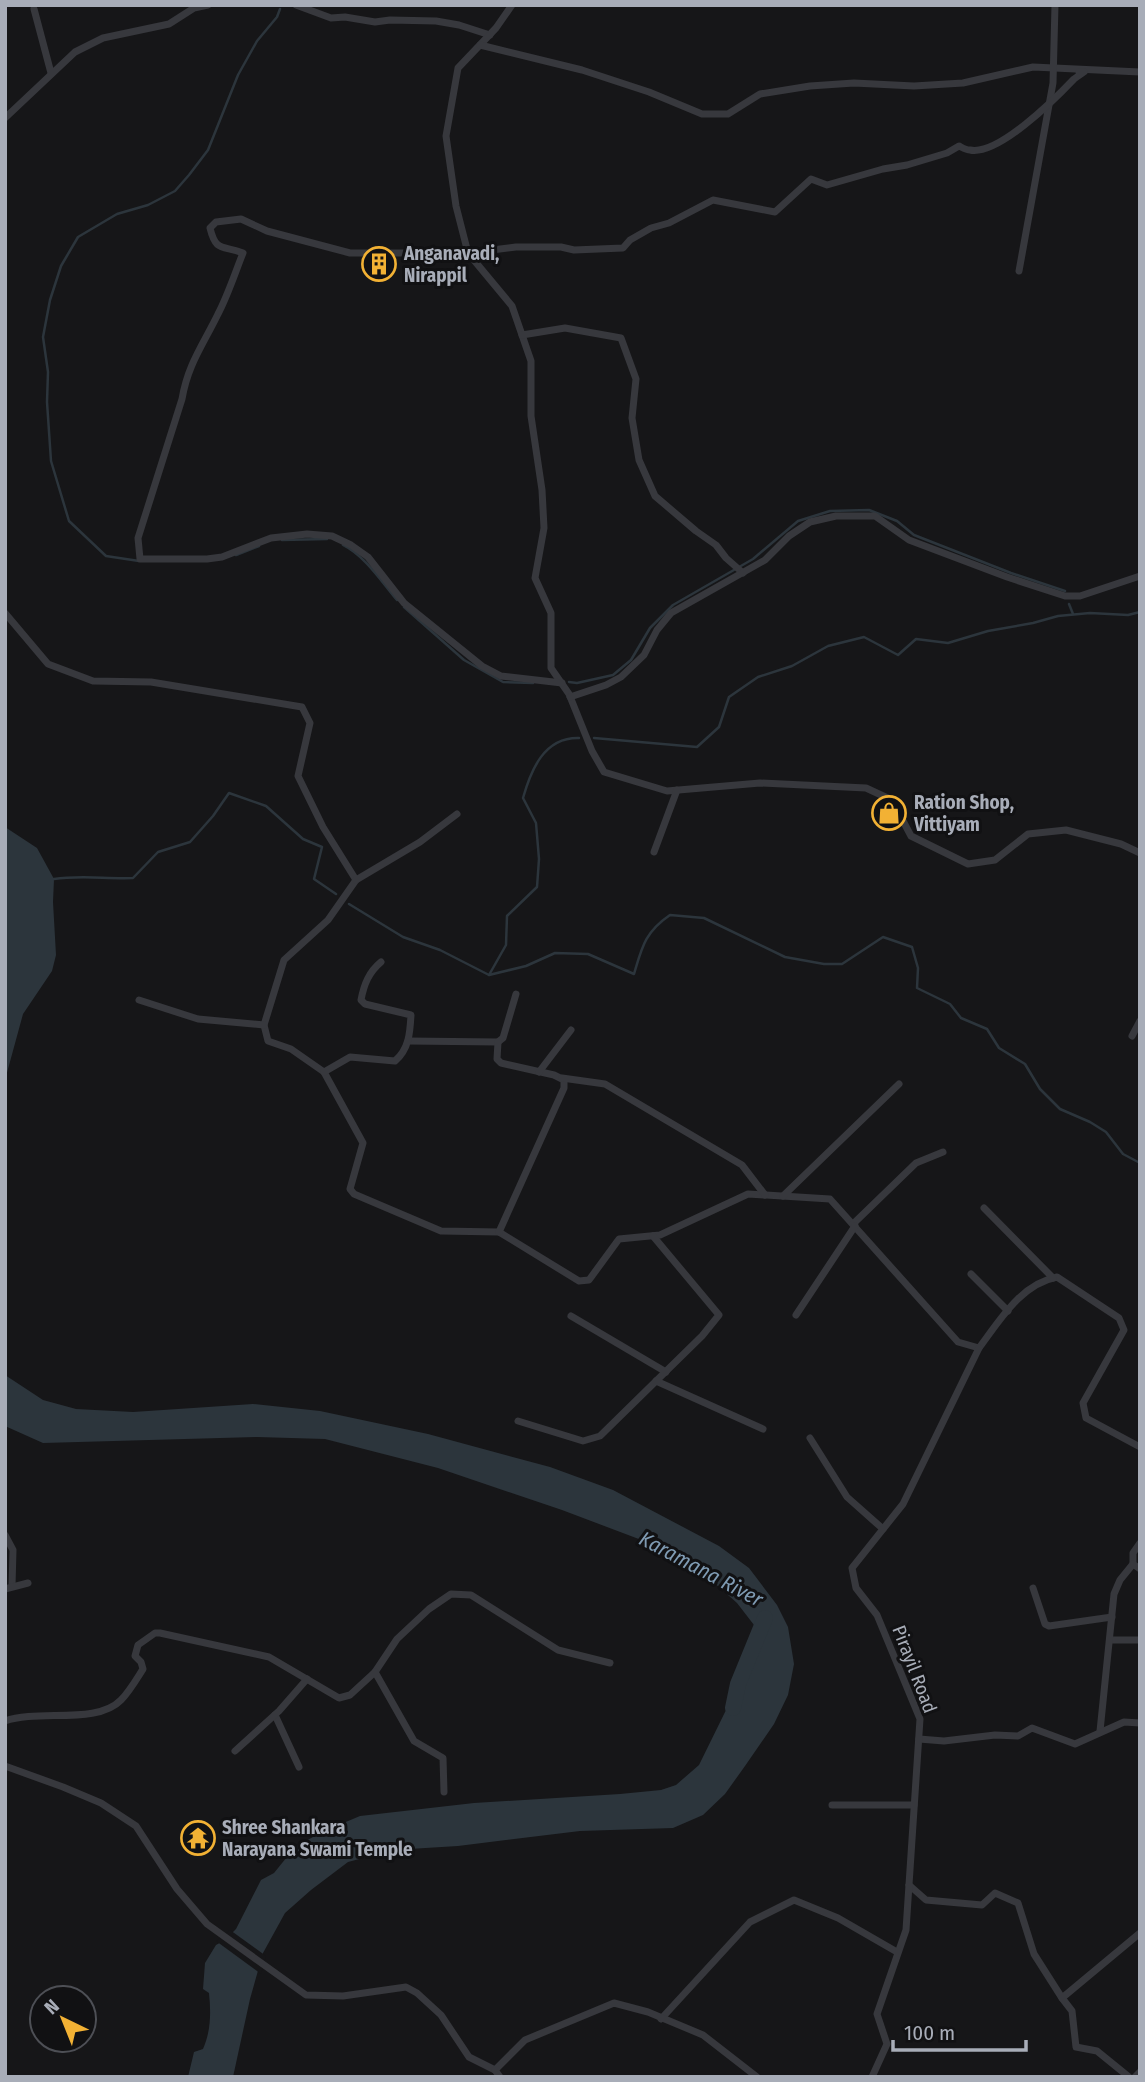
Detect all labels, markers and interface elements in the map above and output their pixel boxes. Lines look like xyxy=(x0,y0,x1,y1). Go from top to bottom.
place label: Anganavadi, Nirappil xyxy=(403,242,499,287)
building icon: Anganavadi, Nirappil xyxy=(360,245,398,283)
place label: Ration Shop, Vittiyam xyxy=(913,791,1014,836)
shop icon: Ration Shop, Vittiyam xyxy=(870,794,908,832)
water label: Karamana River xyxy=(635,1526,768,1613)
street label: Pirayil Road xyxy=(887,1622,942,1716)
place label: Shree Shankara Narayana Swami Temple xyxy=(222,1816,413,1861)
temple icon: Shree Shankara Narayana Swami Temple xyxy=(179,1819,217,1857)
north arrow xyxy=(28,1984,98,2054)
text: N xyxy=(40,1995,64,2019)
scale bar xyxy=(893,2008,1026,2052)
text: 100 m xyxy=(904,2020,955,2046)

